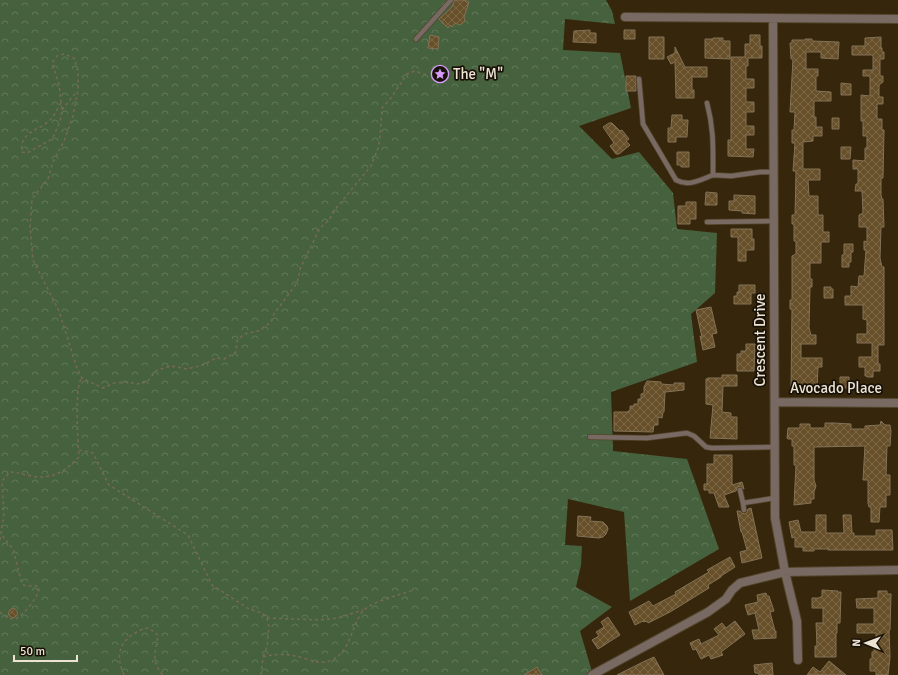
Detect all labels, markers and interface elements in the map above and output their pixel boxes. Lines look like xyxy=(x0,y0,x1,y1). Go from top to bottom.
place icon: The "M" xyxy=(430,64,450,84)
place label: The "M" xyxy=(453,65,503,83)
street label: Crescent Drive xyxy=(751,293,769,387)
street label: Avocado Place xyxy=(790,379,882,397)
north arrow xyxy=(846,623,886,663)
scale bar xyxy=(14,637,77,663)
text: N xyxy=(850,639,863,647)
text: 50 m xyxy=(20,644,45,659)

